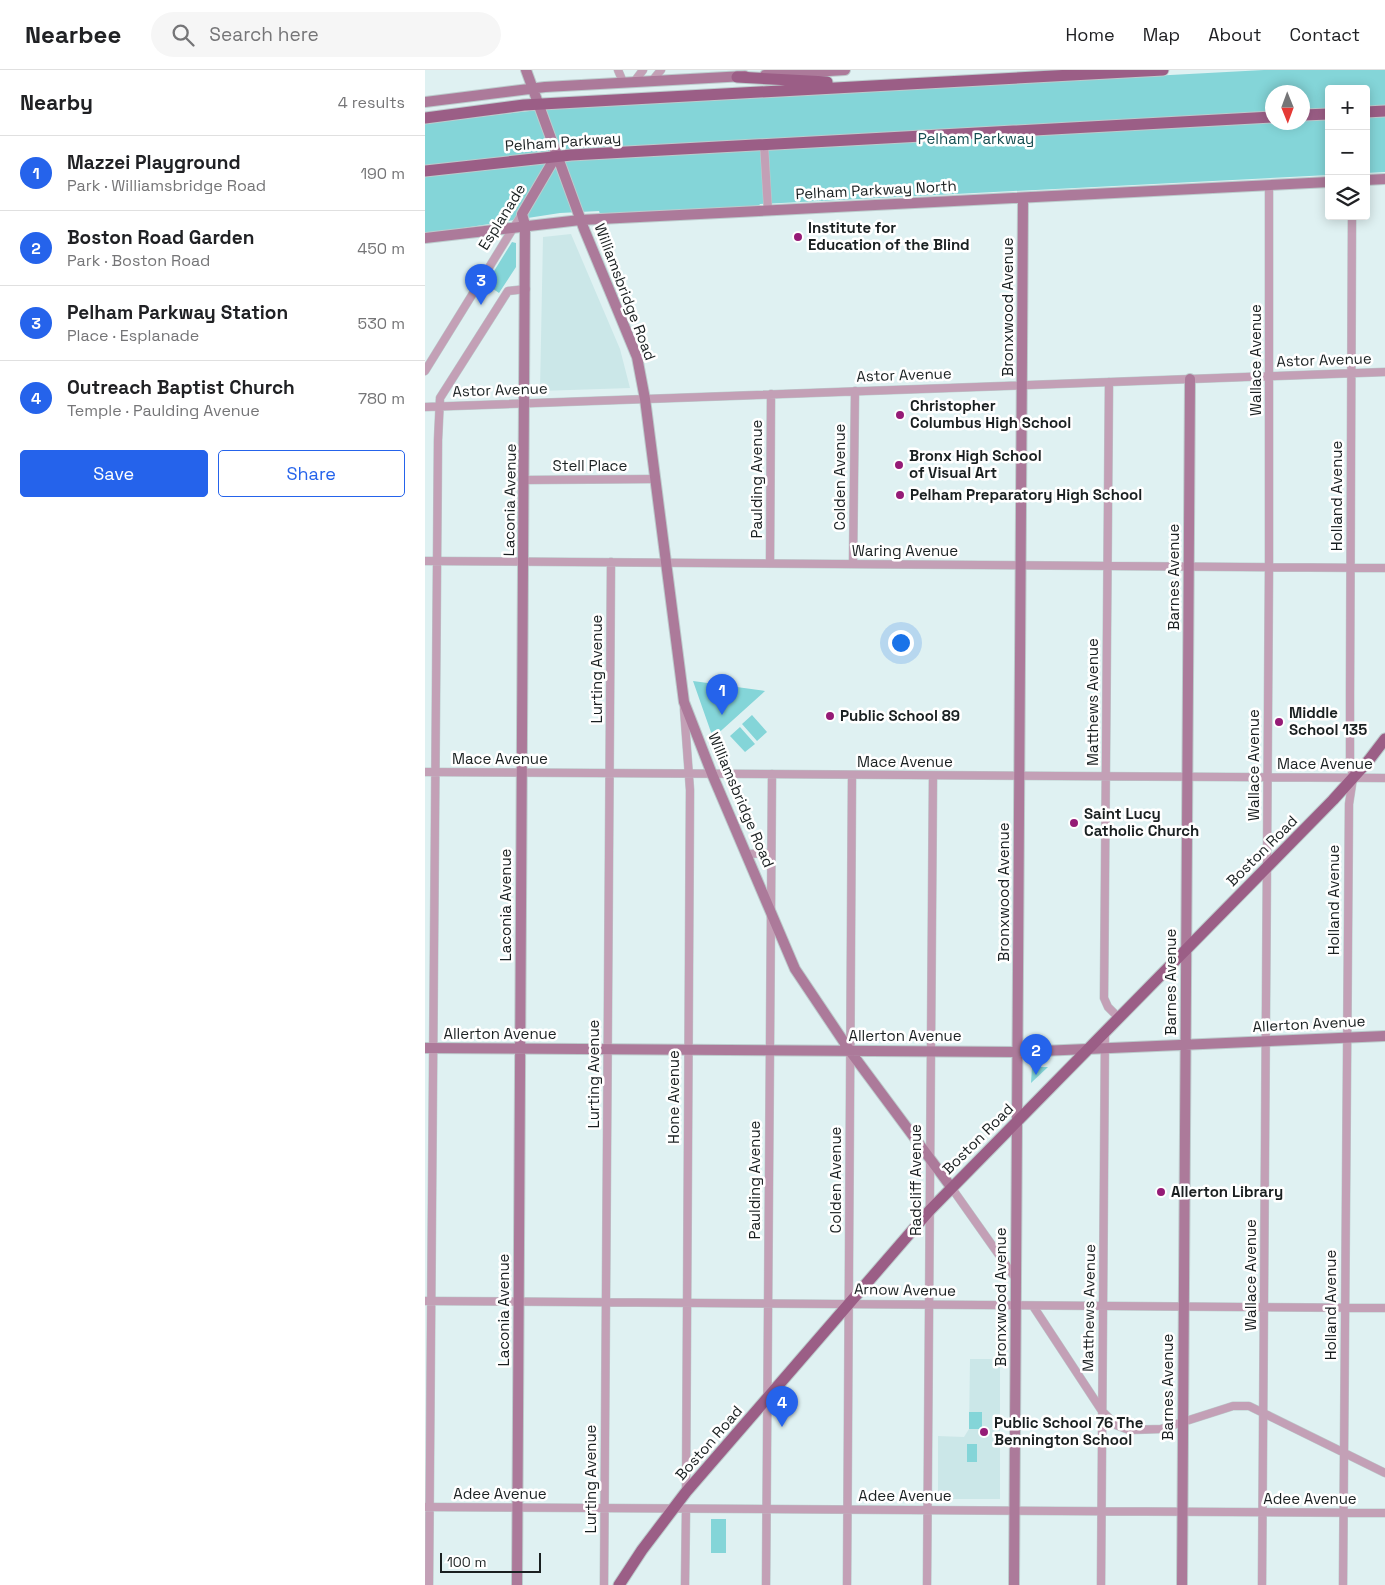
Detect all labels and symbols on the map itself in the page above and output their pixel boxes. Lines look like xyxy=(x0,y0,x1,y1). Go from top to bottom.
north arrow xyxy=(1265,85,1310,130)
street label: Pelham Parkway xyxy=(504,128,622,155)
park label: Pelham Parkway xyxy=(918,129,1034,148)
street label: Pelham Parkway North xyxy=(795,176,957,203)
street label: Esplanade xyxy=(474,180,529,253)
place label: Institute for Education of the Blind xyxy=(808,218,970,254)
street label: Williamsbridge Road xyxy=(591,221,660,363)
marker: Institute for Education of the Blind xyxy=(792,231,804,243)
street label: Bronxwood Avenue xyxy=(998,237,1017,377)
pin: 3 xyxy=(465,264,497,305)
street label: Wallace Avenue xyxy=(1246,304,1265,416)
street label: Astor Avenue xyxy=(1276,348,1372,371)
street label: Astor Avenue xyxy=(856,363,952,386)
street label: Astor Avenue xyxy=(452,378,548,401)
place label: Christopher Columbus High School xyxy=(910,396,1071,432)
marker: Christopher Columbus High School xyxy=(894,409,906,421)
street label: Paulding Avenue xyxy=(747,419,766,538)
street label: Colden Avenue xyxy=(830,423,849,530)
street label: Holland Avenue xyxy=(1327,441,1346,551)
street label: Laconia Avenue xyxy=(499,443,520,557)
place label: Bronx High School of Visual Art xyxy=(909,446,1042,482)
street label: Stell Place xyxy=(553,456,628,475)
marker: Bronx High School of Visual Art xyxy=(893,459,905,471)
place label: Pelham Preparatory High School xyxy=(910,485,1142,504)
marker: Pelham Preparatory High School xyxy=(894,489,906,501)
street label: Barnes Avenue xyxy=(1164,523,1183,630)
street label: Waring Avenue xyxy=(852,541,958,560)
street label: Lurting Avenue xyxy=(587,614,606,724)
your location xyxy=(888,630,914,656)
street label: Matthews Avenue xyxy=(1083,638,1102,766)
pin: 1 xyxy=(706,674,738,715)
place label: Middle School 135 xyxy=(1289,703,1367,739)
place label: Public School 89 xyxy=(840,706,960,725)
street label: Wallace Avenue xyxy=(1244,709,1263,821)
marker: Public School 89 xyxy=(824,710,836,722)
marker: Middle School 135 xyxy=(1273,716,1285,728)
street label: Williamsbridge Road xyxy=(704,729,779,870)
street label: Mace Avenue xyxy=(452,749,548,768)
street label: Mace Avenue xyxy=(857,752,953,771)
street label: Mace Avenue xyxy=(1277,754,1373,773)
place label: Saint Lucy Catholic Church xyxy=(1084,804,1199,840)
street label: Boston Road xyxy=(1222,811,1301,890)
marker: Saint Lucy Catholic Church xyxy=(1068,817,1080,829)
street label: Bronxwood Avenue xyxy=(994,822,1013,962)
street label: Holland Avenue xyxy=(1324,845,1343,955)
street label: Laconia Avenue xyxy=(496,848,515,961)
street label: Barnes Avenue xyxy=(1161,928,1180,1035)
street label: Allerton Avenue xyxy=(1252,1011,1366,1036)
street label: Lurting Avenue xyxy=(584,1019,603,1129)
street label: Allerton Avenue xyxy=(443,1024,557,1043)
street label: Allerton Avenue xyxy=(848,1026,962,1045)
pin: 2 xyxy=(1020,1034,1052,1075)
street label: Hone Avenue xyxy=(664,1050,683,1144)
street label: Boston Road xyxy=(938,1099,1017,1178)
street label: Paulding Avenue xyxy=(745,1120,764,1239)
street label: Radcliff Avenue xyxy=(906,1124,925,1236)
street label: Colden Avenue xyxy=(826,1126,845,1233)
place label: Allerton Library xyxy=(1171,1182,1283,1201)
marker: Allerton Library xyxy=(1155,1186,1167,1198)
street label: Wallace Avenue xyxy=(1241,1219,1260,1331)
street label: Bronxwood Avenue xyxy=(991,1227,1010,1367)
street label: Matthews Avenue xyxy=(1078,1244,1099,1372)
street label: Holland Avenue xyxy=(1321,1250,1340,1360)
street label: Laconia Avenue xyxy=(494,1253,513,1366)
street label: Arnow Avenue xyxy=(854,1279,956,1300)
street label: Barnes Avenue xyxy=(1158,1333,1177,1440)
pin: 4 xyxy=(766,1386,798,1427)
street label: Boston Road xyxy=(671,1401,746,1484)
place label: Public School 76 The Bennington School xyxy=(994,1413,1144,1449)
street label: Lurting Avenue xyxy=(581,1424,600,1534)
marker: Public School 76 The Bennington School xyxy=(978,1426,990,1438)
street label: Adee Avenue xyxy=(453,1484,547,1503)
street label: Adee Avenue xyxy=(858,1486,952,1505)
street label: Adee Avenue xyxy=(1263,1489,1357,1508)
scale bar xyxy=(440,1550,541,1573)

